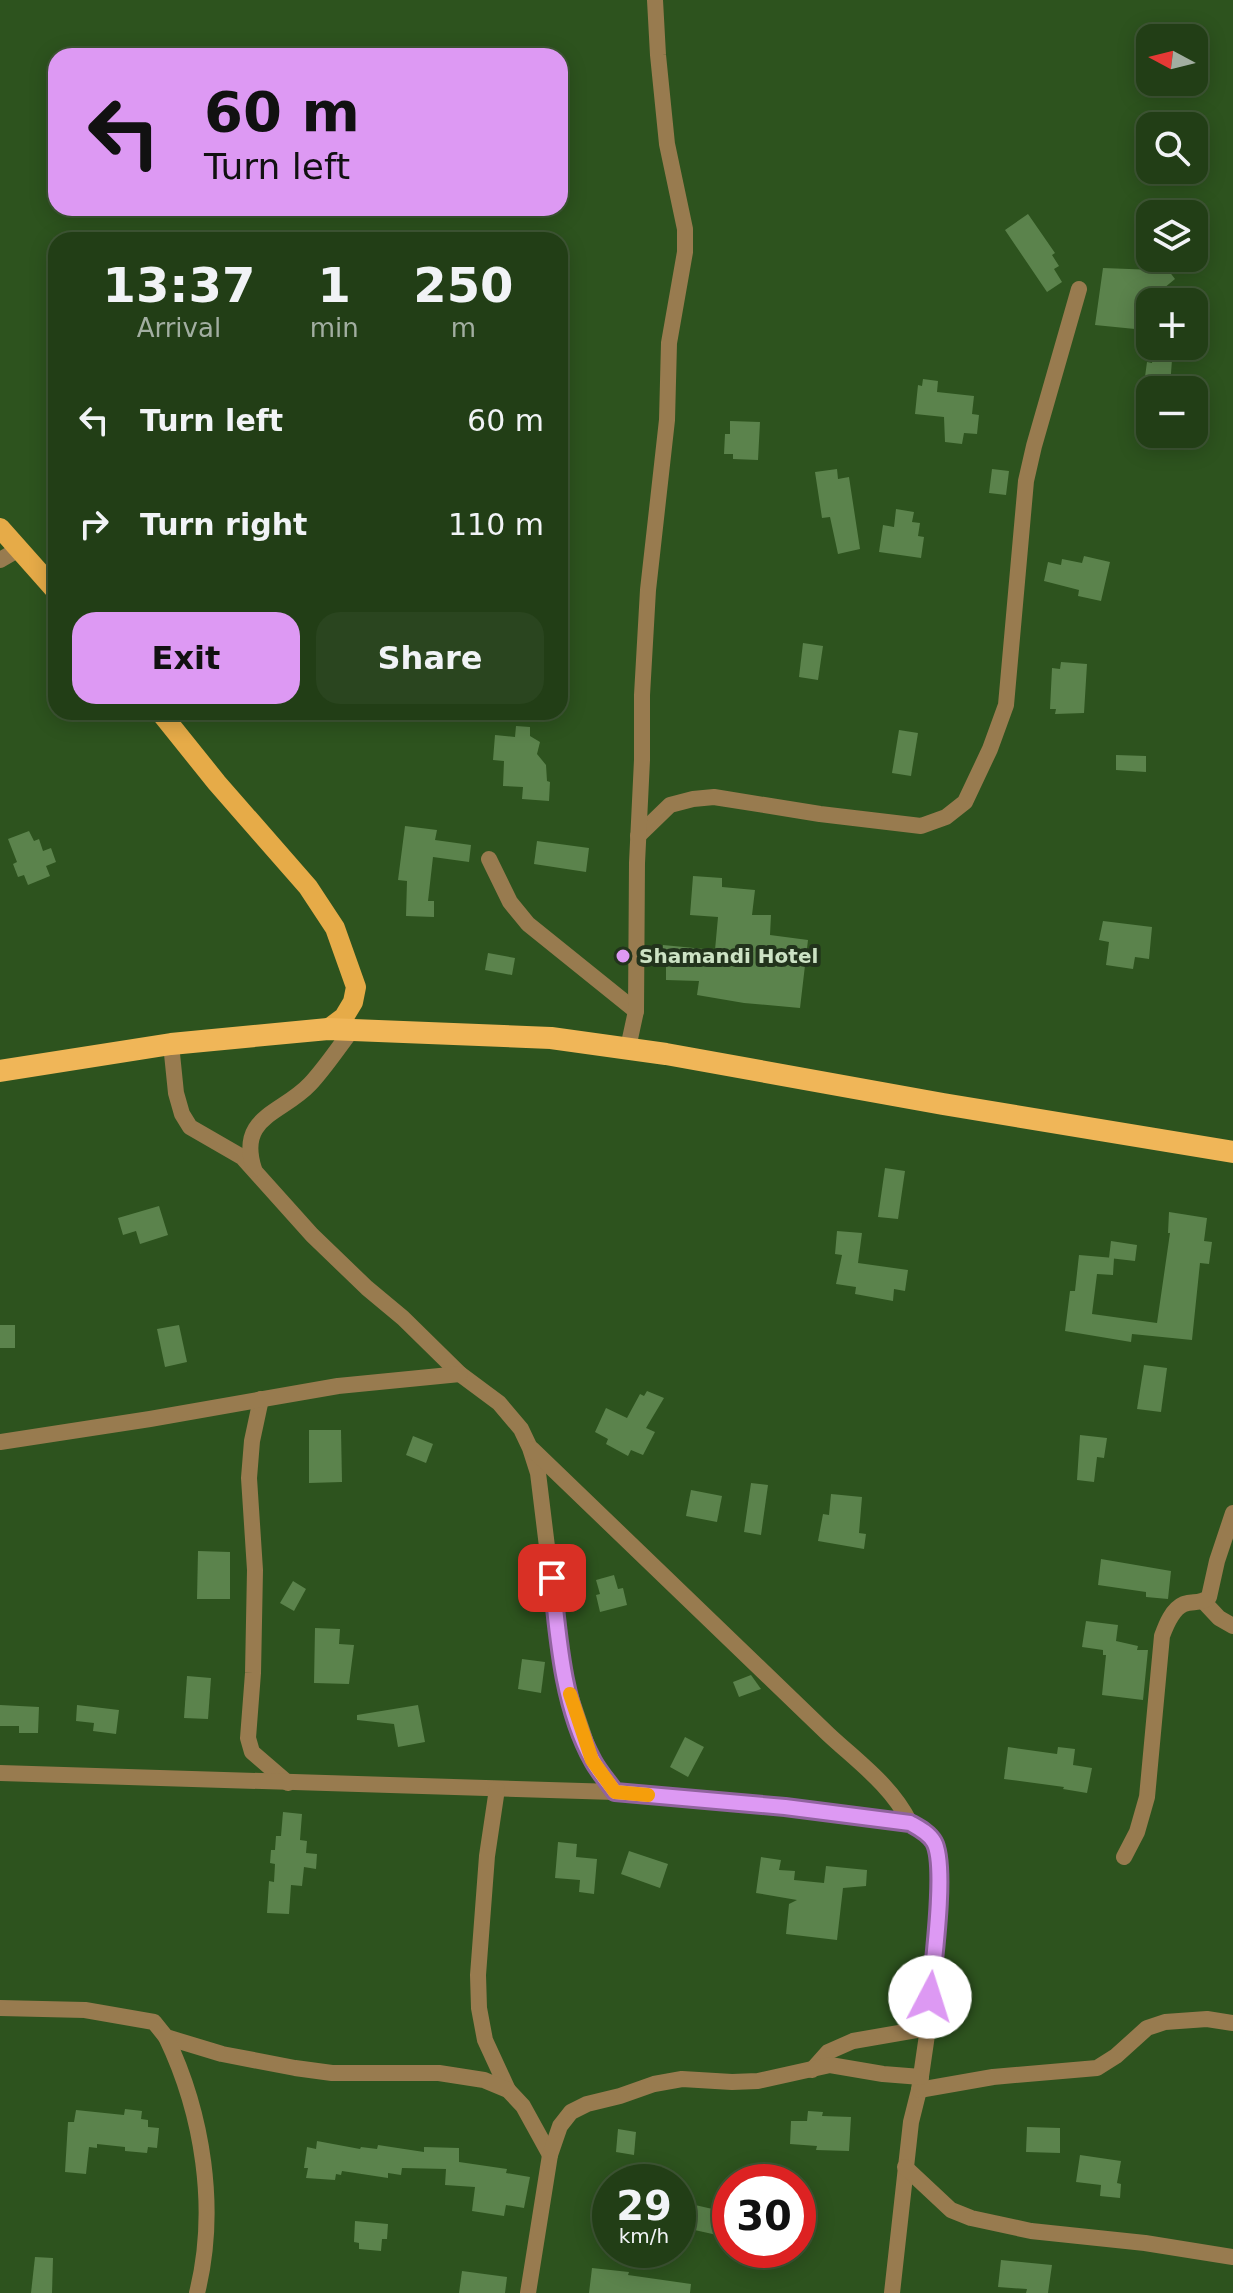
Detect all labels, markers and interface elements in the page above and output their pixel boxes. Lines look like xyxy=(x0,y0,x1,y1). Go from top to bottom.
north arrow xyxy=(1136,24,1208,96)
map controls xyxy=(1136,24,1208,448)
text: 60 m xyxy=(204,79,360,144)
icon: left xyxy=(72,80,176,184)
button: search xyxy=(1136,112,1208,184)
text: Turn left xyxy=(204,146,350,187)
button: layers xyxy=(1136,200,1208,272)
text: 13:37 xyxy=(102,257,255,313)
text: 1 xyxy=(318,257,351,313)
text: 250 xyxy=(413,257,513,313)
button: + xyxy=(1136,288,1208,360)
text: Arrival xyxy=(137,313,221,343)
text: min xyxy=(310,313,359,343)
text: m xyxy=(451,313,476,343)
button: − xyxy=(1136,376,1208,448)
icon: left xyxy=(72,398,116,442)
text: Turn left xyxy=(140,403,283,438)
text: 60 m xyxy=(467,403,544,438)
icon: right xyxy=(72,502,116,546)
text: Turn right xyxy=(140,507,307,542)
text: 110 m xyxy=(448,507,544,542)
button: Exit xyxy=(72,612,300,704)
button: Share xyxy=(316,612,544,704)
place label: Shamandi Hotel xyxy=(639,944,818,968)
marker: Shamandi Hotel xyxy=(614,947,632,965)
pin xyxy=(518,1544,586,1612)
icon: arrive xyxy=(530,1556,574,1600)
position arrow xyxy=(888,1955,972,2039)
speed limit sign: 30 xyxy=(712,2164,816,2268)
text: 29 xyxy=(616,2183,672,2229)
text: km/h xyxy=(619,2224,669,2248)

